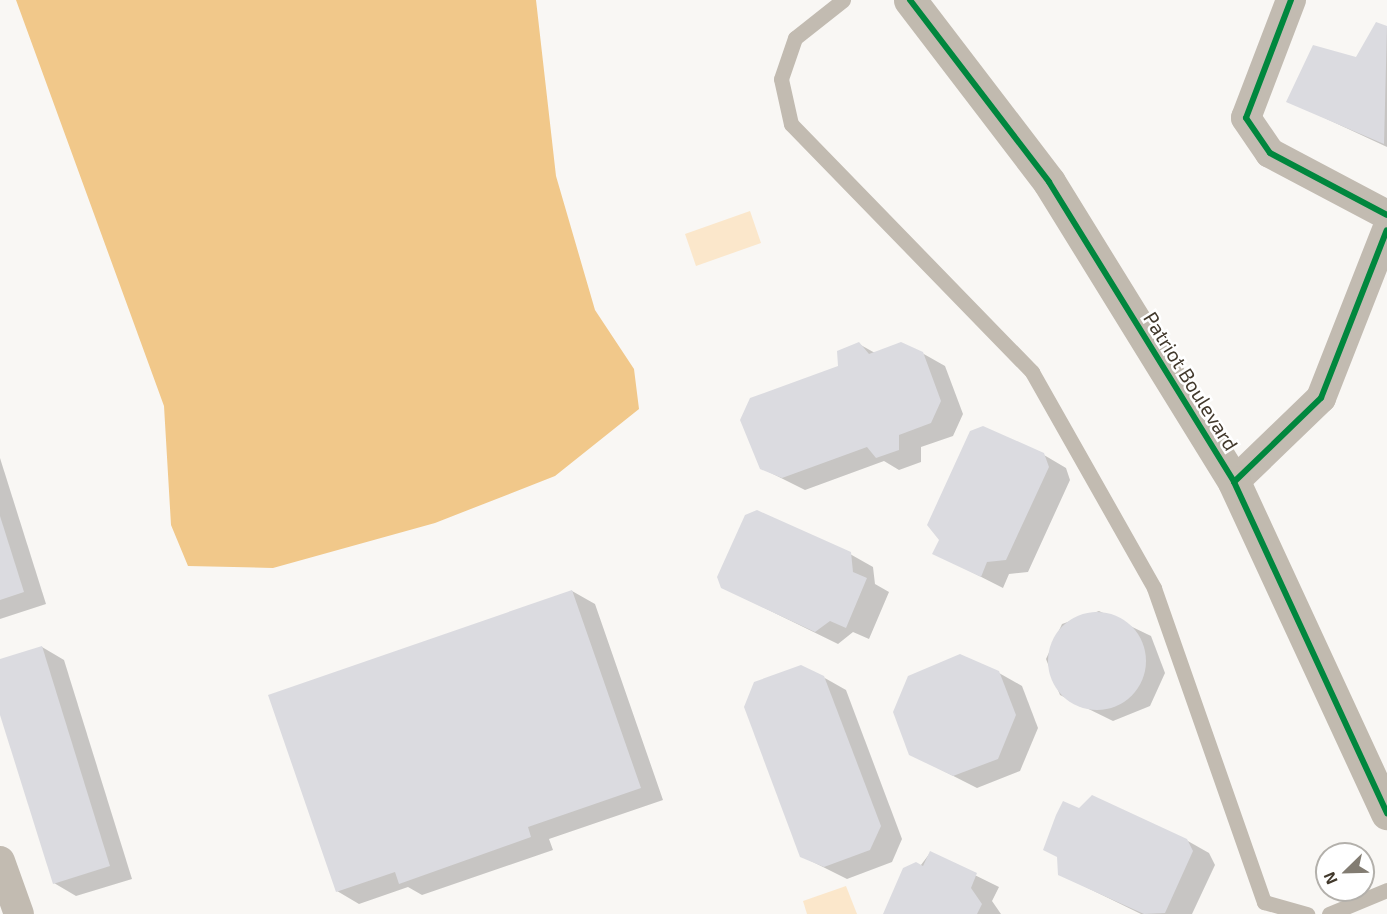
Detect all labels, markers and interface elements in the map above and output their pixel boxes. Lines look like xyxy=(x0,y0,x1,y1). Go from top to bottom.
street label: Patriot Boulevard xyxy=(1139,307,1243,455)
north arrow xyxy=(1315,842,1375,902)
text: N xyxy=(1319,869,1341,887)

